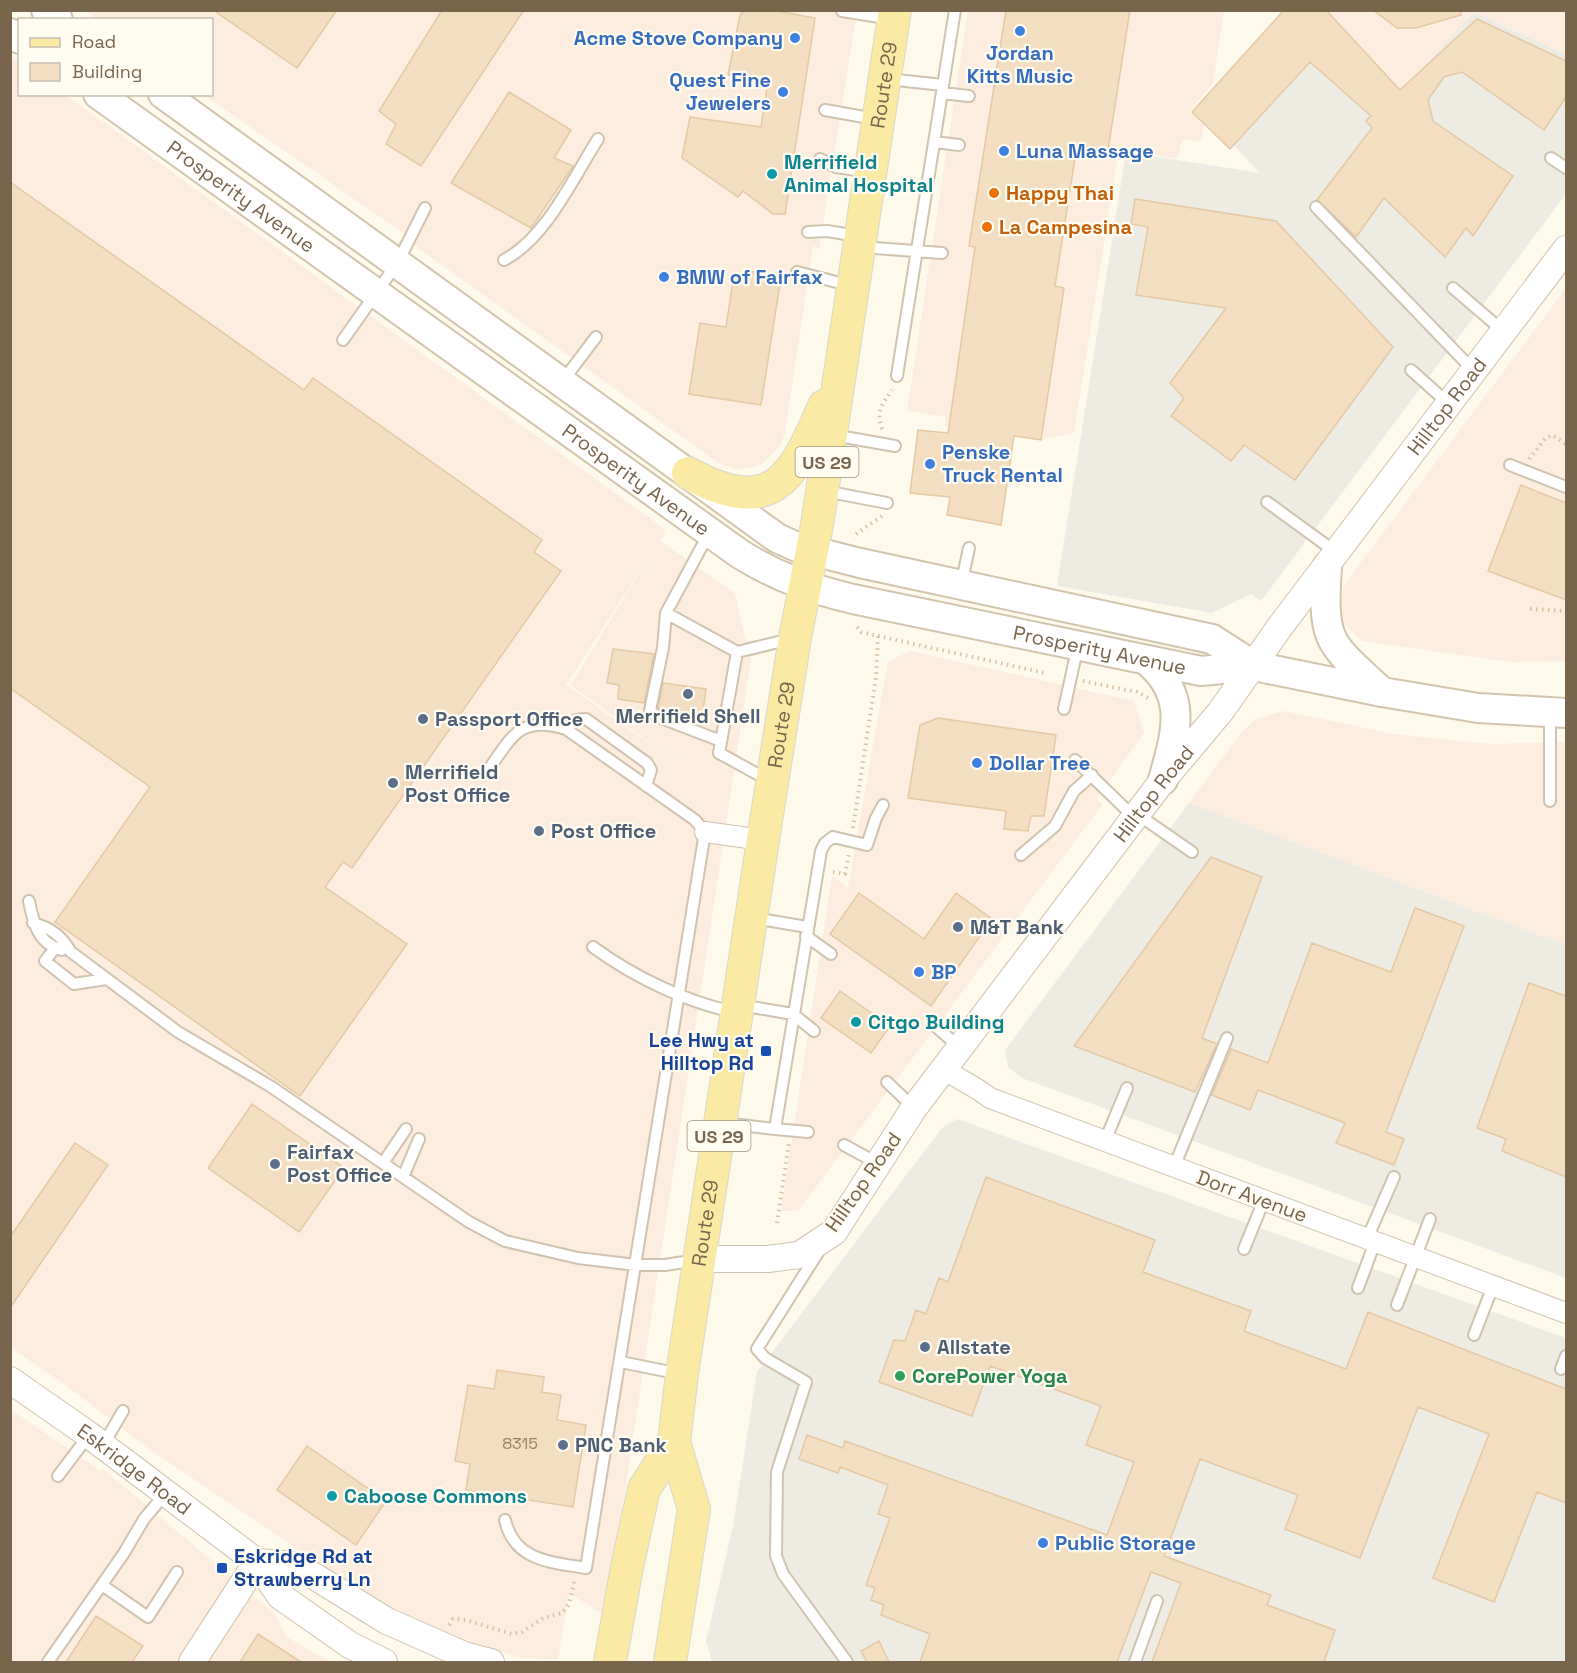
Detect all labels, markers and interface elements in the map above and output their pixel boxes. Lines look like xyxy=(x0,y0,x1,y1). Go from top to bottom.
legend xyxy=(18,18,213,96)
marker: Jordan Kitts Music xyxy=(1013,24,1027,38)
place label: Acme Stove Company xyxy=(574,25,783,51)
text: Road xyxy=(72,30,116,53)
marker: Acme Stove Company xyxy=(788,31,802,45)
street label: Route 29 xyxy=(864,40,903,130)
place label: Jordan Kitts Music xyxy=(967,40,1074,89)
text: Building xyxy=(72,60,142,83)
place label: Quest Fine Jewelers xyxy=(669,67,771,116)
marker: Quest Fine Jewelers xyxy=(776,85,790,99)
street label: Prosperity Avenue xyxy=(162,135,320,258)
place label: Luna Massage xyxy=(1016,138,1154,164)
marker: Luna Massage xyxy=(997,144,1011,158)
place label: Merrifield Animal Hospital xyxy=(784,149,933,198)
marker: Merrifield Animal Hospital xyxy=(765,167,779,181)
place label: Happy Thai xyxy=(1006,180,1114,206)
marker: Happy Thai xyxy=(987,186,1001,200)
place label: La Campesina xyxy=(999,214,1132,240)
marker: La Campesina xyxy=(980,220,994,234)
place label: BMW of Fairfax xyxy=(676,264,823,290)
marker: BMW of Fairfax xyxy=(657,270,671,284)
street label: Hilltop Road xyxy=(1401,352,1492,460)
street label: Prosperity Avenue xyxy=(557,418,715,541)
place label: Penske Truck Rental xyxy=(942,439,1063,488)
road number: US 29 xyxy=(796,447,858,477)
marker: Penske Truck Rental xyxy=(923,457,937,471)
street label: Prosperity Avenue xyxy=(1011,619,1189,681)
street label: Route 29 xyxy=(762,680,801,770)
marker: Merrifield Shell xyxy=(681,687,695,701)
place label: Merrifield Shell xyxy=(615,703,761,729)
place label: Passport Office xyxy=(435,706,583,732)
marker: Passport Office xyxy=(416,712,430,726)
street label: Hilltop Road xyxy=(1108,740,1200,847)
place label: Dollar Tree xyxy=(989,750,1090,776)
marker: Dollar Tree xyxy=(970,756,984,770)
place label: Merrifield Post Office xyxy=(405,759,510,808)
marker: Merrifield Post Office xyxy=(386,776,400,790)
place label: Post Office xyxy=(551,818,656,844)
marker: Post Office xyxy=(532,824,546,838)
place label: M&T Bank xyxy=(970,914,1064,940)
marker: M&T Bank xyxy=(951,920,965,934)
place label: BP xyxy=(931,959,956,985)
marker: BP xyxy=(912,965,926,979)
place label: Citgo Building xyxy=(868,1009,1004,1035)
marker: Citgo Building xyxy=(849,1015,863,1029)
place label: Lee Hwy at Hilltop Rd xyxy=(649,1027,754,1076)
marker: Lee Hwy at Hilltop Rd xyxy=(759,1044,773,1058)
road number: US 29 xyxy=(688,1121,750,1151)
street label: Hilltop Road xyxy=(819,1127,907,1237)
place label: Fairfax Post Office xyxy=(287,1139,392,1188)
marker: Fairfax Post Office xyxy=(268,1157,282,1171)
street label: Dorr Avenue xyxy=(1193,1164,1311,1228)
street label: Route 29 xyxy=(686,1178,724,1268)
place label: Allstate xyxy=(937,1334,1011,1360)
marker: Allstate xyxy=(918,1340,932,1354)
place label: CorePower Yoga xyxy=(912,1363,1068,1389)
marker: CorePower Yoga xyxy=(893,1369,907,1383)
street label: Eskridge Road xyxy=(72,1418,197,1521)
place label: PNC Bank xyxy=(575,1432,667,1458)
house number: 8315 xyxy=(502,1433,538,1454)
marker: PNC Bank xyxy=(556,1438,570,1452)
place label: Caboose Commons xyxy=(344,1483,527,1509)
marker: Caboose Commons xyxy=(325,1489,339,1503)
place label: Public Storage xyxy=(1055,1530,1196,1556)
marker: Public Storage xyxy=(1036,1536,1050,1550)
place label: Eskridge Rd at Strawberry Ln xyxy=(234,1543,373,1592)
marker: Eskridge Rd at Strawberry Ln xyxy=(215,1561,229,1575)

